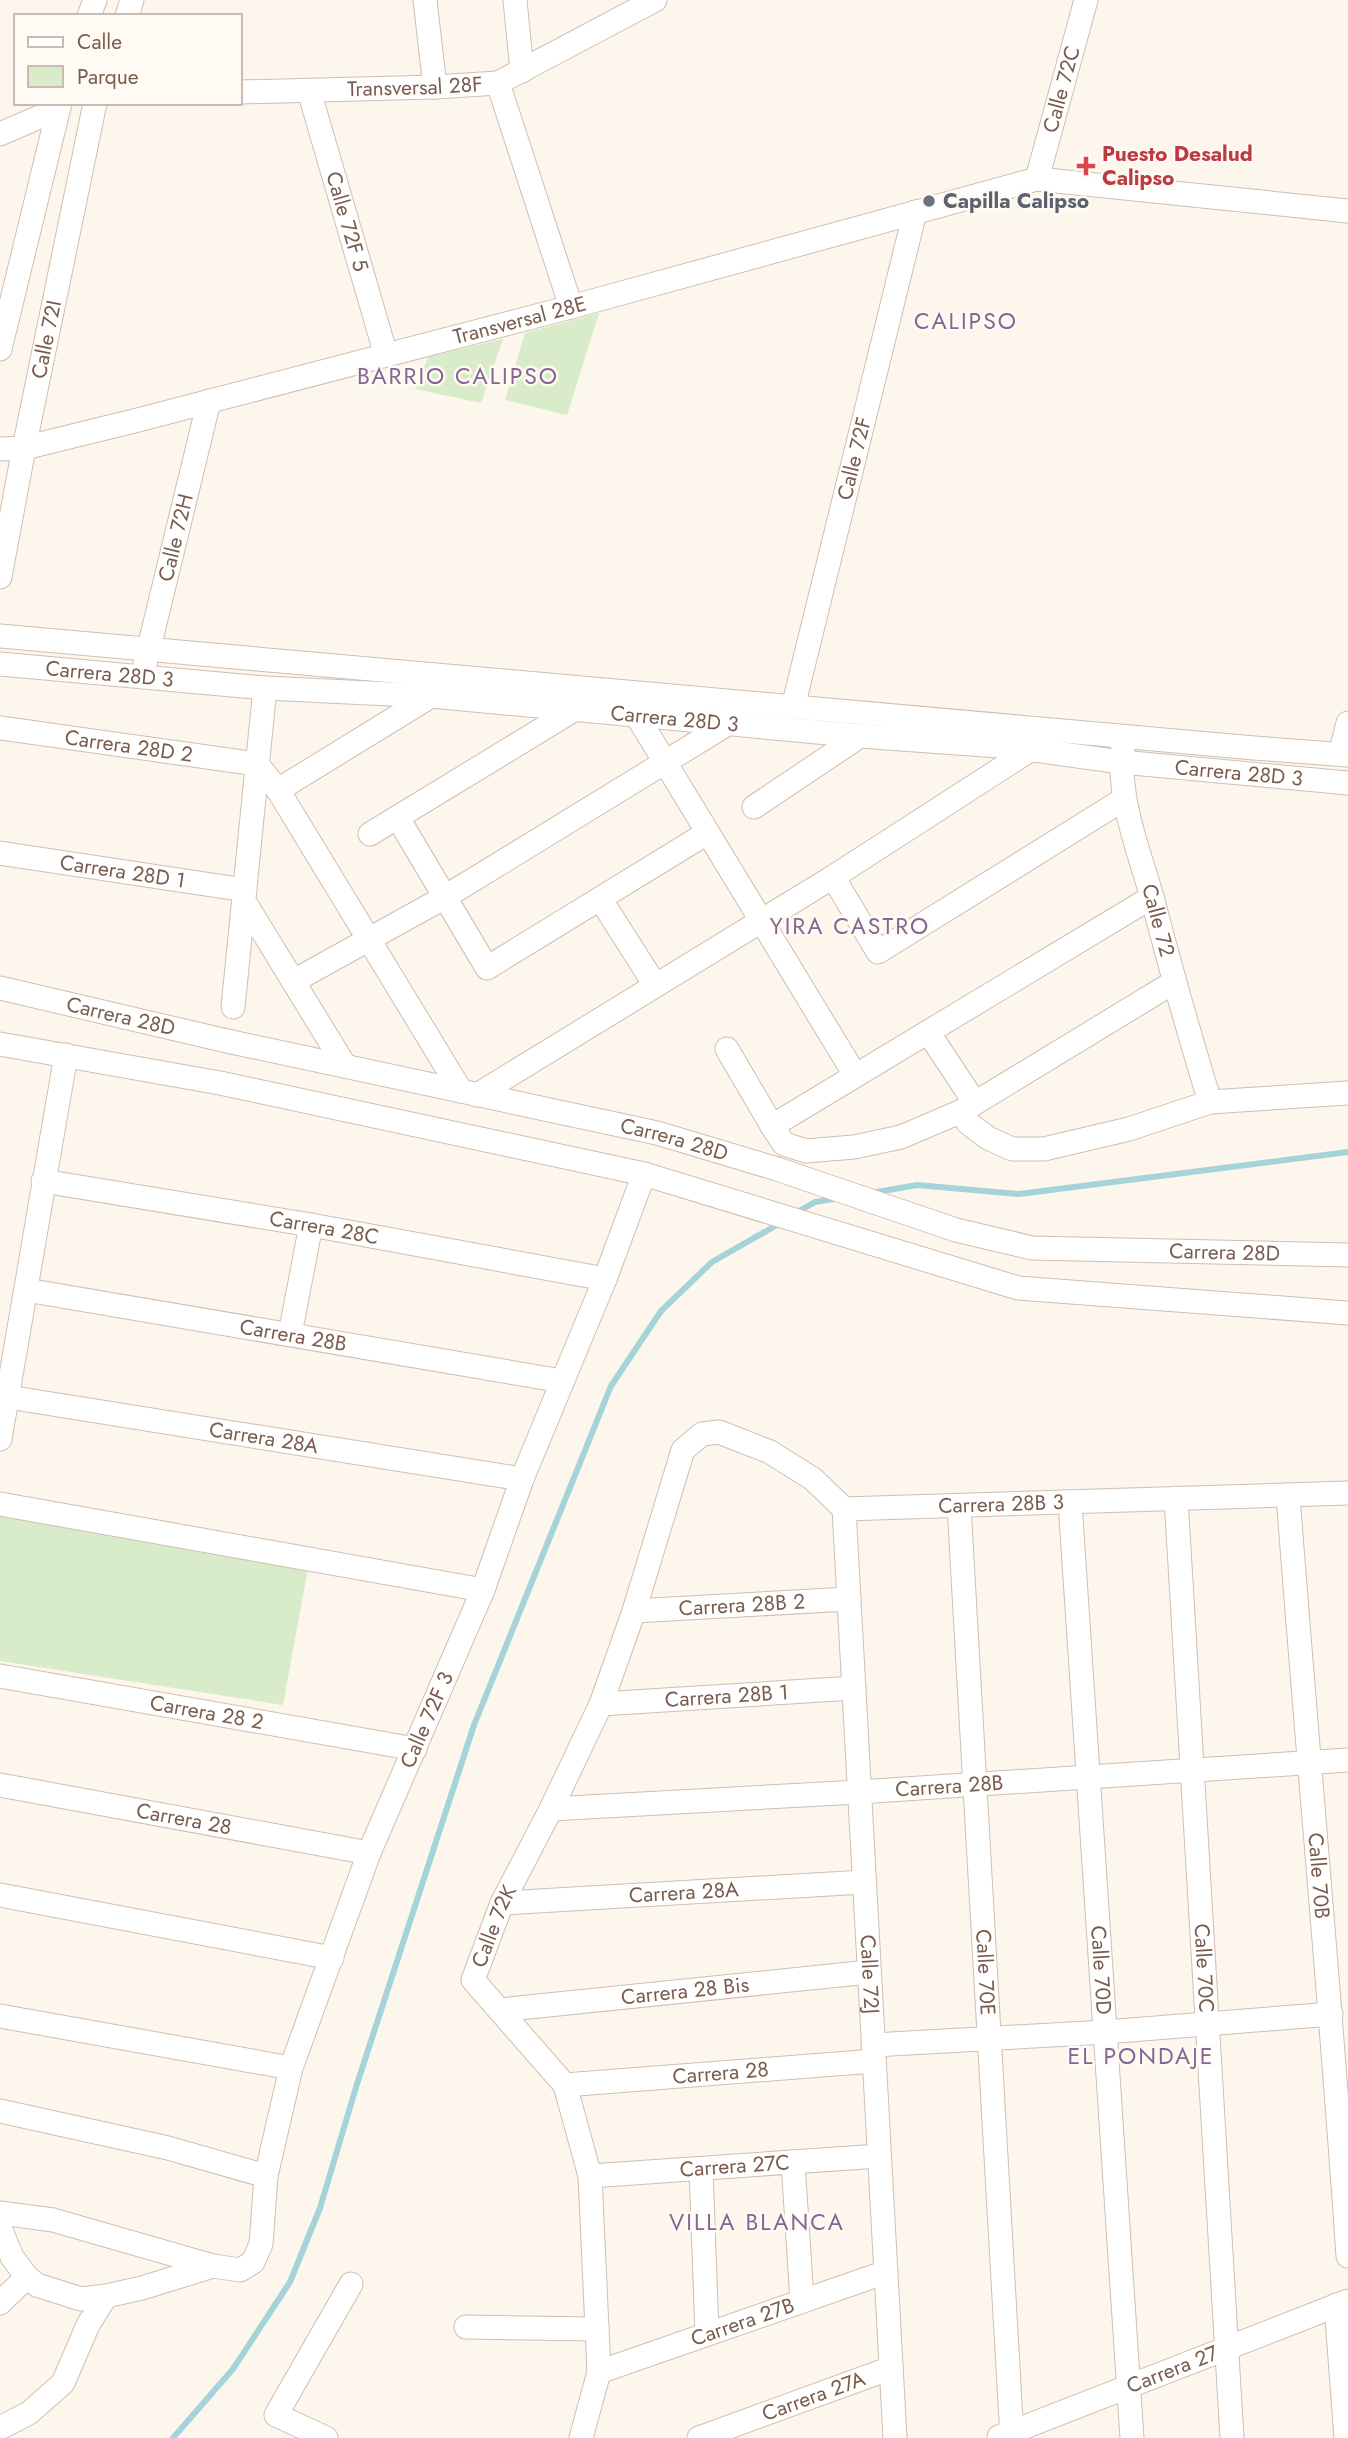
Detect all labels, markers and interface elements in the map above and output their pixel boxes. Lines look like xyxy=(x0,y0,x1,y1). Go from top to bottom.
legend xyxy=(14,14,242,105)
text: Calle xyxy=(77,27,122,57)
street label: Calle 72C xyxy=(1035,43,1088,136)
text: Parque xyxy=(77,62,139,92)
street label: Transversal 28F xyxy=(347,69,484,104)
place label: Puesto Desalud Calipso xyxy=(1102,139,1253,193)
marker: Puesto Desalud Calipso xyxy=(1076,156,1096,176)
street label: Calle 72F 5 xyxy=(318,168,376,275)
place label: Capilla Calipso xyxy=(943,186,1089,216)
marker: Capilla Calipso xyxy=(921,193,937,209)
street label: Transversal 28E xyxy=(450,288,590,352)
street label: Calle 72I xyxy=(24,298,69,381)
district label: CALIPSO xyxy=(914,304,1018,338)
district label: BARRIO CALIPSO xyxy=(357,359,559,393)
street label: Calle 72F xyxy=(830,414,879,503)
street label: Calle 72H xyxy=(151,491,201,585)
street label: Carrera 28D 3 xyxy=(44,653,175,695)
street label: Carrera 28D 3 xyxy=(609,698,740,740)
street label: Carrera 28D 2 xyxy=(63,722,195,770)
street label: Carrera 28D 3 xyxy=(1174,752,1304,794)
street label: Carrera 28D 1 xyxy=(58,847,187,896)
street label: Calle 72 xyxy=(1134,880,1182,960)
district label: YIRA CASTRO xyxy=(770,909,930,943)
street label: Carrera 28D xyxy=(63,989,178,1043)
street label: Carrera 28D xyxy=(617,1111,732,1168)
street label: Carrera 28C xyxy=(267,1203,381,1252)
street label: Carrera 28D xyxy=(1169,1236,1280,1268)
street label: Carrera 28B xyxy=(237,1312,349,1359)
street label: Carrera 28A xyxy=(207,1414,321,1461)
street label: Carrera 28B 3 xyxy=(938,1487,1065,1521)
street label: Carrera 28B 2 xyxy=(678,1586,806,1623)
street label: Calle 72F 3 xyxy=(393,1667,461,1773)
street label: Carrera 28B 1 xyxy=(664,1677,790,1715)
street label: Carrera 28 2 xyxy=(148,1688,266,1737)
street label: Carrera 28B xyxy=(894,1768,1004,1805)
street label: Carrera 28 xyxy=(134,1795,234,1842)
street label: Calle 70B xyxy=(1300,1831,1337,1920)
street label: Carrera 28A xyxy=(628,1874,740,1911)
street label: Calle 72K xyxy=(464,1880,524,1972)
street label: Calle 70C xyxy=(1186,1923,1222,2014)
street label: Calle 70D xyxy=(1083,1924,1119,2015)
street label: Calle 70E xyxy=(968,1928,1003,2016)
street label: Calle 72J xyxy=(852,1934,887,2015)
street label: Carrera 28 Bis xyxy=(620,1969,750,2012)
district label: EL PONDAJE xyxy=(1068,2039,1214,2073)
street label: Carrera 28 xyxy=(671,2054,770,2092)
street label: Carrera 27C xyxy=(679,2147,791,2185)
district label: VILLA BLANCA xyxy=(669,2205,845,2239)
street label: Carrera 27B xyxy=(687,2290,798,2354)
street label: Carrera 27 xyxy=(1122,2338,1222,2401)
street label: Carrera 27A xyxy=(758,2364,870,2429)

